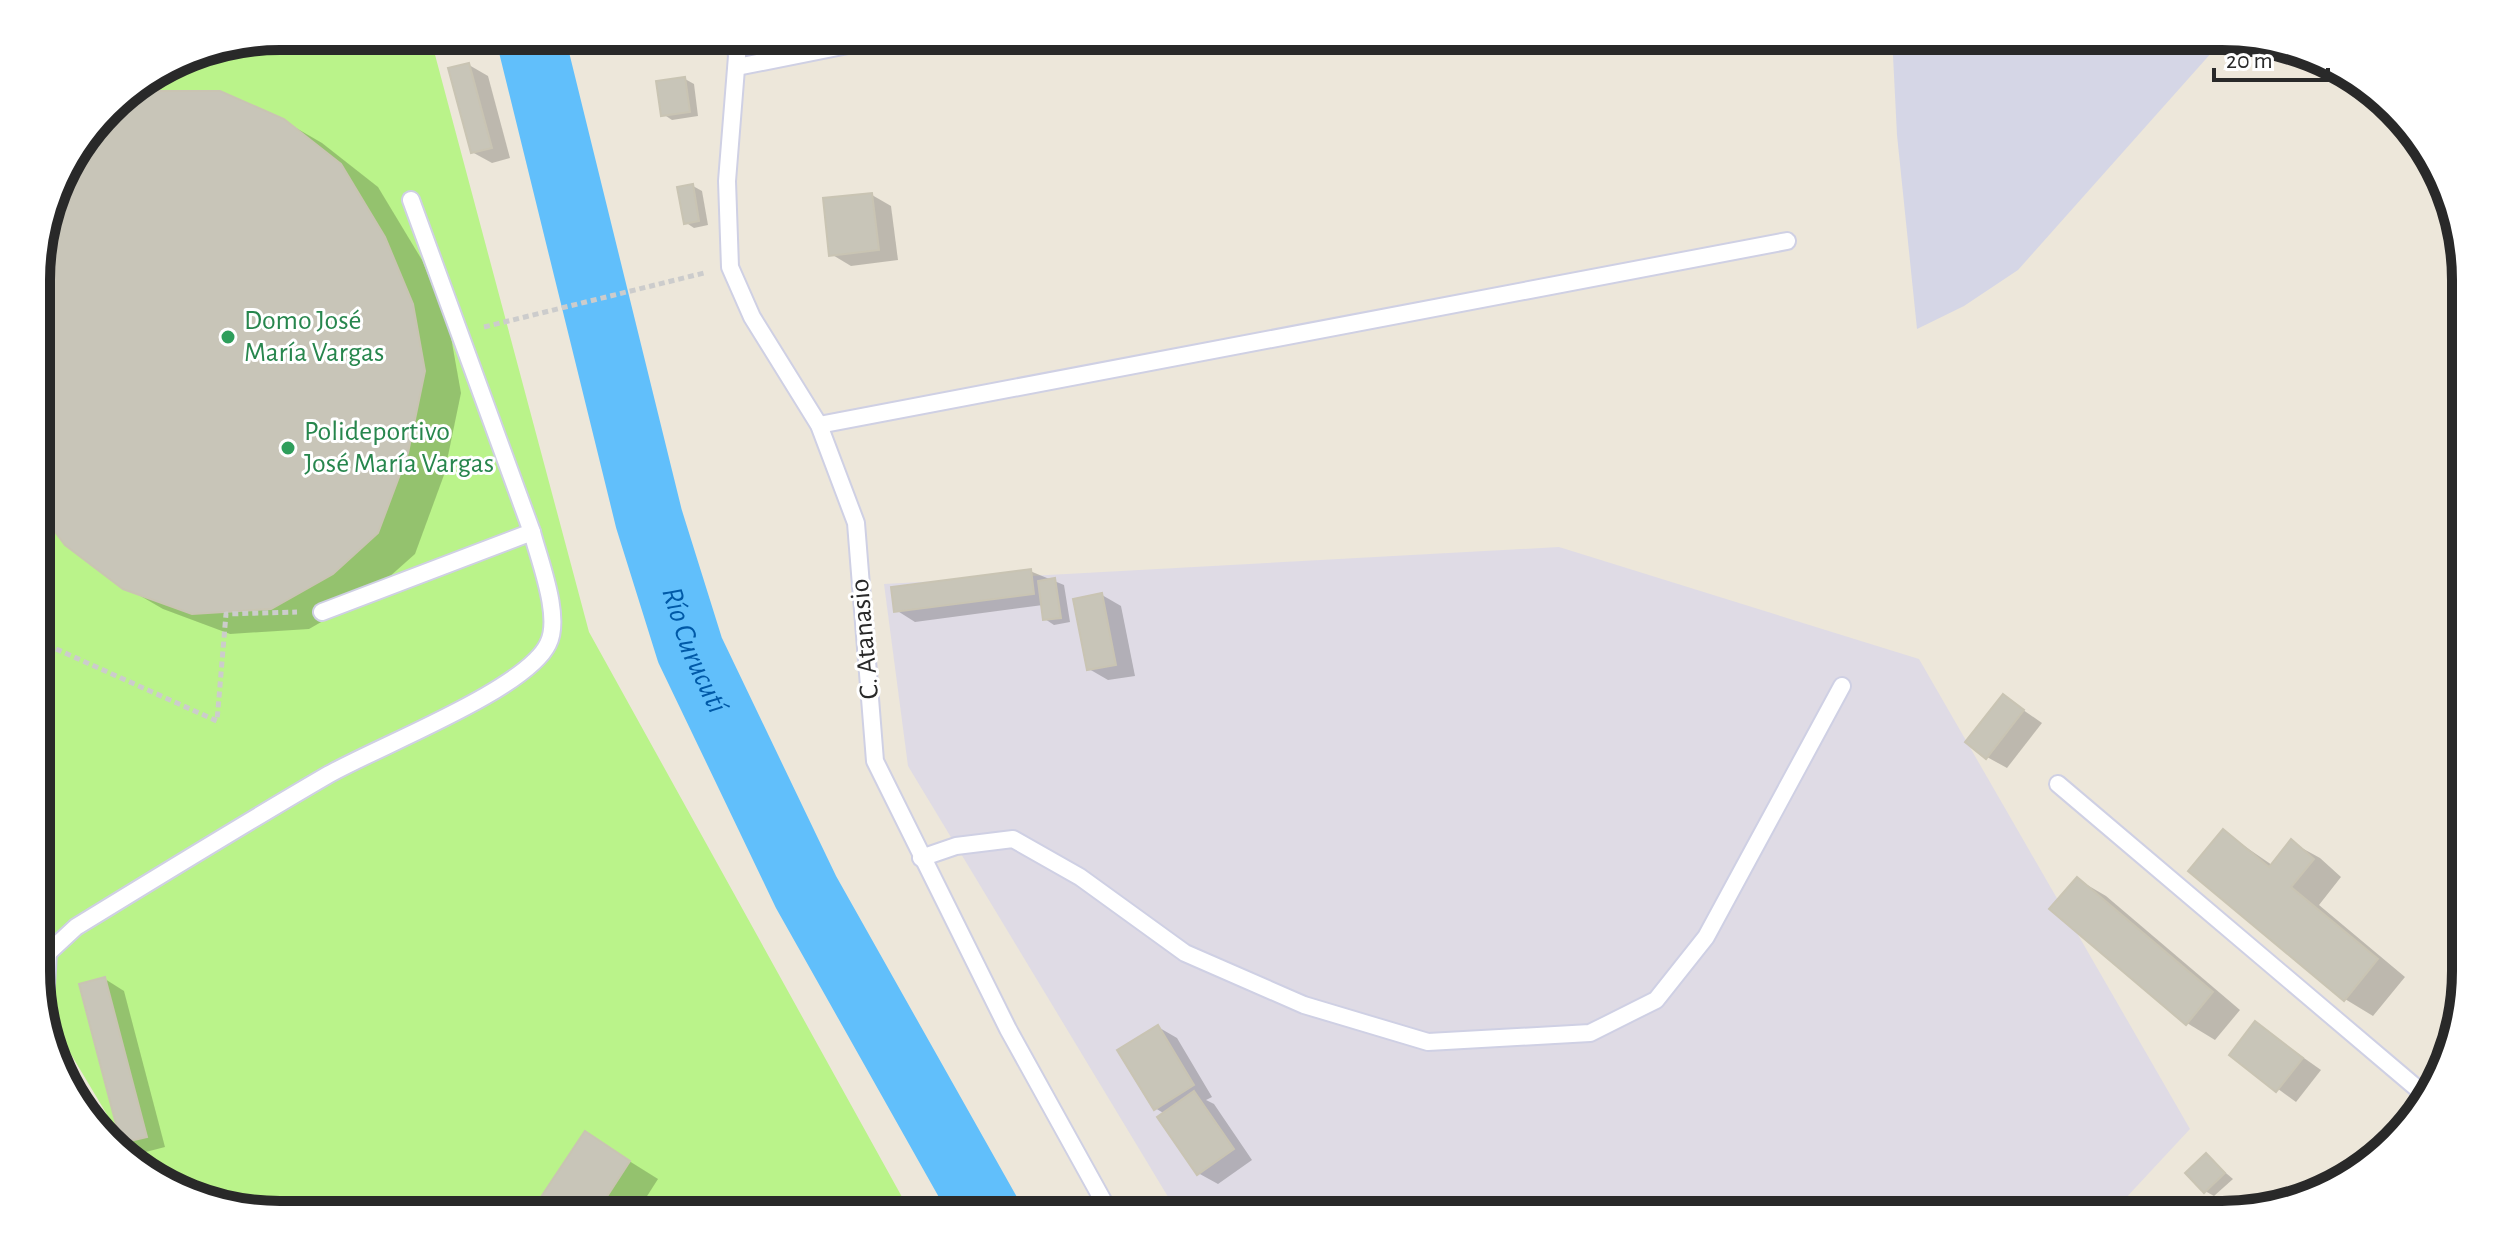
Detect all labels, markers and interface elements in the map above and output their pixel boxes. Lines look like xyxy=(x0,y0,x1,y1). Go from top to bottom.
scale bar xyxy=(2214,32,2328,82)
text: 20 m xyxy=(2226,49,2273,73)
place label: Domo José María Vargas xyxy=(244,307,384,367)
marker: Domo José María Vargas xyxy=(219,328,237,346)
place label: Polideportivo José María Vargas xyxy=(304,418,494,478)
marker: Polideportivo José María Vargas xyxy=(279,439,297,457)
street label: C. Atanasio xyxy=(846,577,884,701)
water label: Río Curucutí xyxy=(656,583,733,719)

